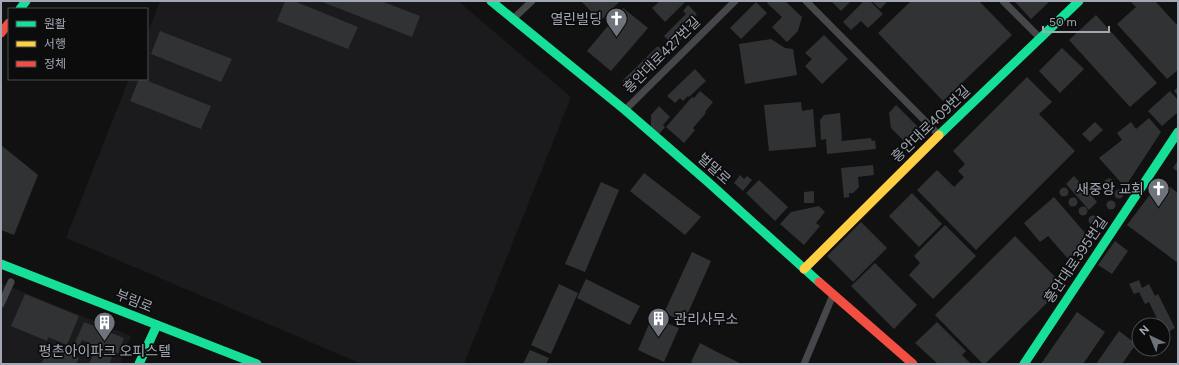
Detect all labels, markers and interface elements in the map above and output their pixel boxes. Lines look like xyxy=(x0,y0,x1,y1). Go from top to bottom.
church icon: 열린빌딩 xyxy=(604,6,630,39)
legend xyxy=(8,8,148,80)
scale bar xyxy=(1043,8,1109,34)
place label: 열린빌딩 xyxy=(550,11,602,28)
street label: 흥안대로427번길 xyxy=(620,13,704,97)
text: 50 m xyxy=(1049,15,1077,29)
text: 원활 xyxy=(44,17,66,31)
text: 서행 xyxy=(44,37,66,51)
text: 정체 xyxy=(44,57,66,71)
street label: 흥안대로409번길 xyxy=(888,82,974,166)
street label: 벌말로 xyxy=(694,150,734,188)
church icon: 새중앙 교회 xyxy=(1146,176,1172,209)
place label: 새중앙 교회 xyxy=(1076,181,1144,198)
street label: 흥안대로395번길 xyxy=(1041,213,1111,307)
street label: 부림로 xyxy=(113,286,155,316)
building icon: 관리사무소 xyxy=(646,306,672,339)
building icon: 평촌아이파크 오피스텔 xyxy=(92,310,118,343)
place label: 관리사무소 xyxy=(674,311,739,328)
north arrow xyxy=(1131,317,1171,357)
text: N xyxy=(1137,323,1152,338)
place label: 평촌아이파크 오피스텔 xyxy=(39,343,171,360)

